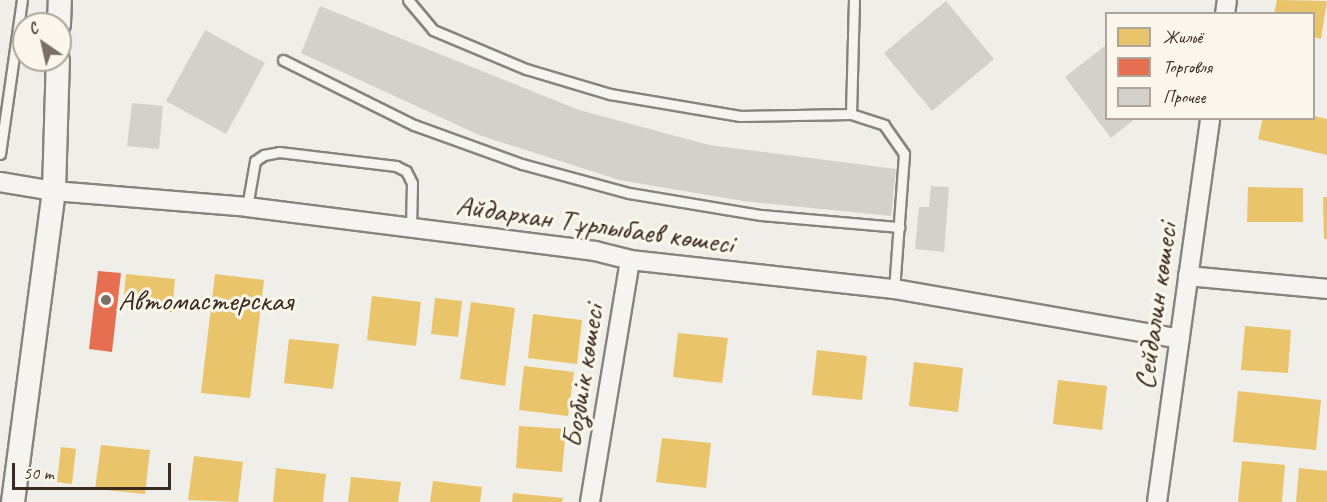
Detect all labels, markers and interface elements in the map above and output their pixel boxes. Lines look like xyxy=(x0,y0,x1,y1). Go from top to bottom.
north arrow xyxy=(12,12,72,72)
legend xyxy=(1105,12,1315,120)
text: С xyxy=(24,18,42,39)
text: Жильё xyxy=(1163,26,1202,48)
text: Торговля xyxy=(1163,56,1212,78)
text: Прочее xyxy=(1163,86,1205,108)
street label: Айдархан Тұрлыбаев көшесі xyxy=(454,187,736,261)
street label: Сейдалин көшесі xyxy=(1125,220,1185,392)
place label: Автомастерская xyxy=(118,282,293,318)
marker: Автомастерская xyxy=(99,293,113,307)
street label: Бозбиік көшесі xyxy=(553,302,611,450)
scale bar xyxy=(15,451,174,489)
text: 50 m xyxy=(23,462,54,484)

